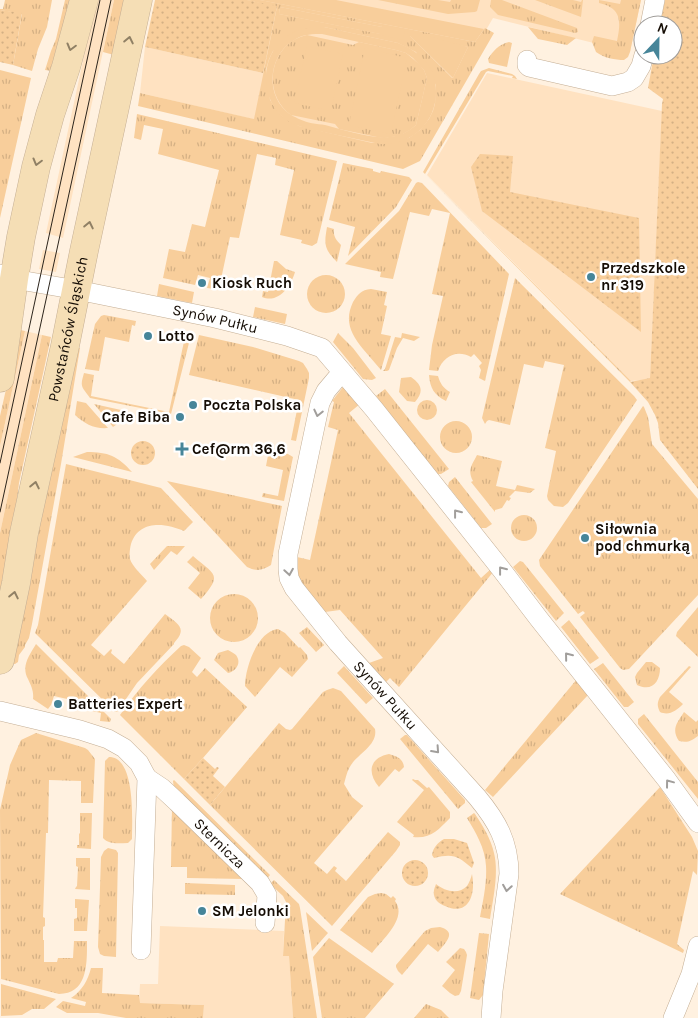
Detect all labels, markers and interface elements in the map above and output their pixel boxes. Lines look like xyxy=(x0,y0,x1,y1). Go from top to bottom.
north arrow xyxy=(633,15,683,65)
text: N xyxy=(655,19,671,38)
one-way arrow xyxy=(124,36,134,45)
one-way arrow xyxy=(67,42,77,51)
one-way arrow xyxy=(33,158,43,166)
one-way arrow xyxy=(84,220,94,229)
street label: Powstańców Śląskich xyxy=(44,255,92,403)
place label: Przedszkole nr 319 xyxy=(601,259,685,294)
marker: Przedszkole nr 319 xyxy=(585,271,597,283)
place label: Kiosk Ruch xyxy=(212,274,292,292)
marker: Kiosk Ruch xyxy=(196,277,208,289)
street label: Synów Pułku xyxy=(171,301,260,337)
place label: Lotto xyxy=(158,327,194,345)
marker: Lotto xyxy=(142,330,154,342)
place label: Poczta Polska xyxy=(203,396,301,414)
marker: Poczta Polska xyxy=(187,399,199,411)
place label: Cafe Biba xyxy=(102,408,170,426)
one-way arrow xyxy=(313,409,324,418)
marker: Cafe Biba xyxy=(174,411,186,423)
place label: Cef@rm 36,6 xyxy=(192,440,286,458)
marker: Cef@rm 36,6 xyxy=(176,443,188,455)
one-way arrow xyxy=(29,481,40,490)
one-way arrow xyxy=(454,510,462,519)
place label: Siłownia pod chmurką xyxy=(595,520,690,555)
marker: Siłownia pod chmurką xyxy=(579,532,591,544)
one-way arrow xyxy=(499,567,507,576)
one-way arrow xyxy=(284,568,294,577)
one-way arrow xyxy=(8,591,19,600)
one-way arrow xyxy=(566,653,574,662)
street label: Synów Pułku xyxy=(350,657,421,734)
place label: Batteries Expert xyxy=(68,695,183,713)
marker: Batteries Expert xyxy=(52,698,64,710)
one-way arrow xyxy=(430,745,439,754)
one-way arrow xyxy=(666,779,675,789)
street label: Sternicza xyxy=(190,815,249,873)
one-way arrow xyxy=(502,884,512,893)
place label: SM Jelonki xyxy=(212,902,289,920)
marker: SM Jelonki xyxy=(196,905,208,917)

